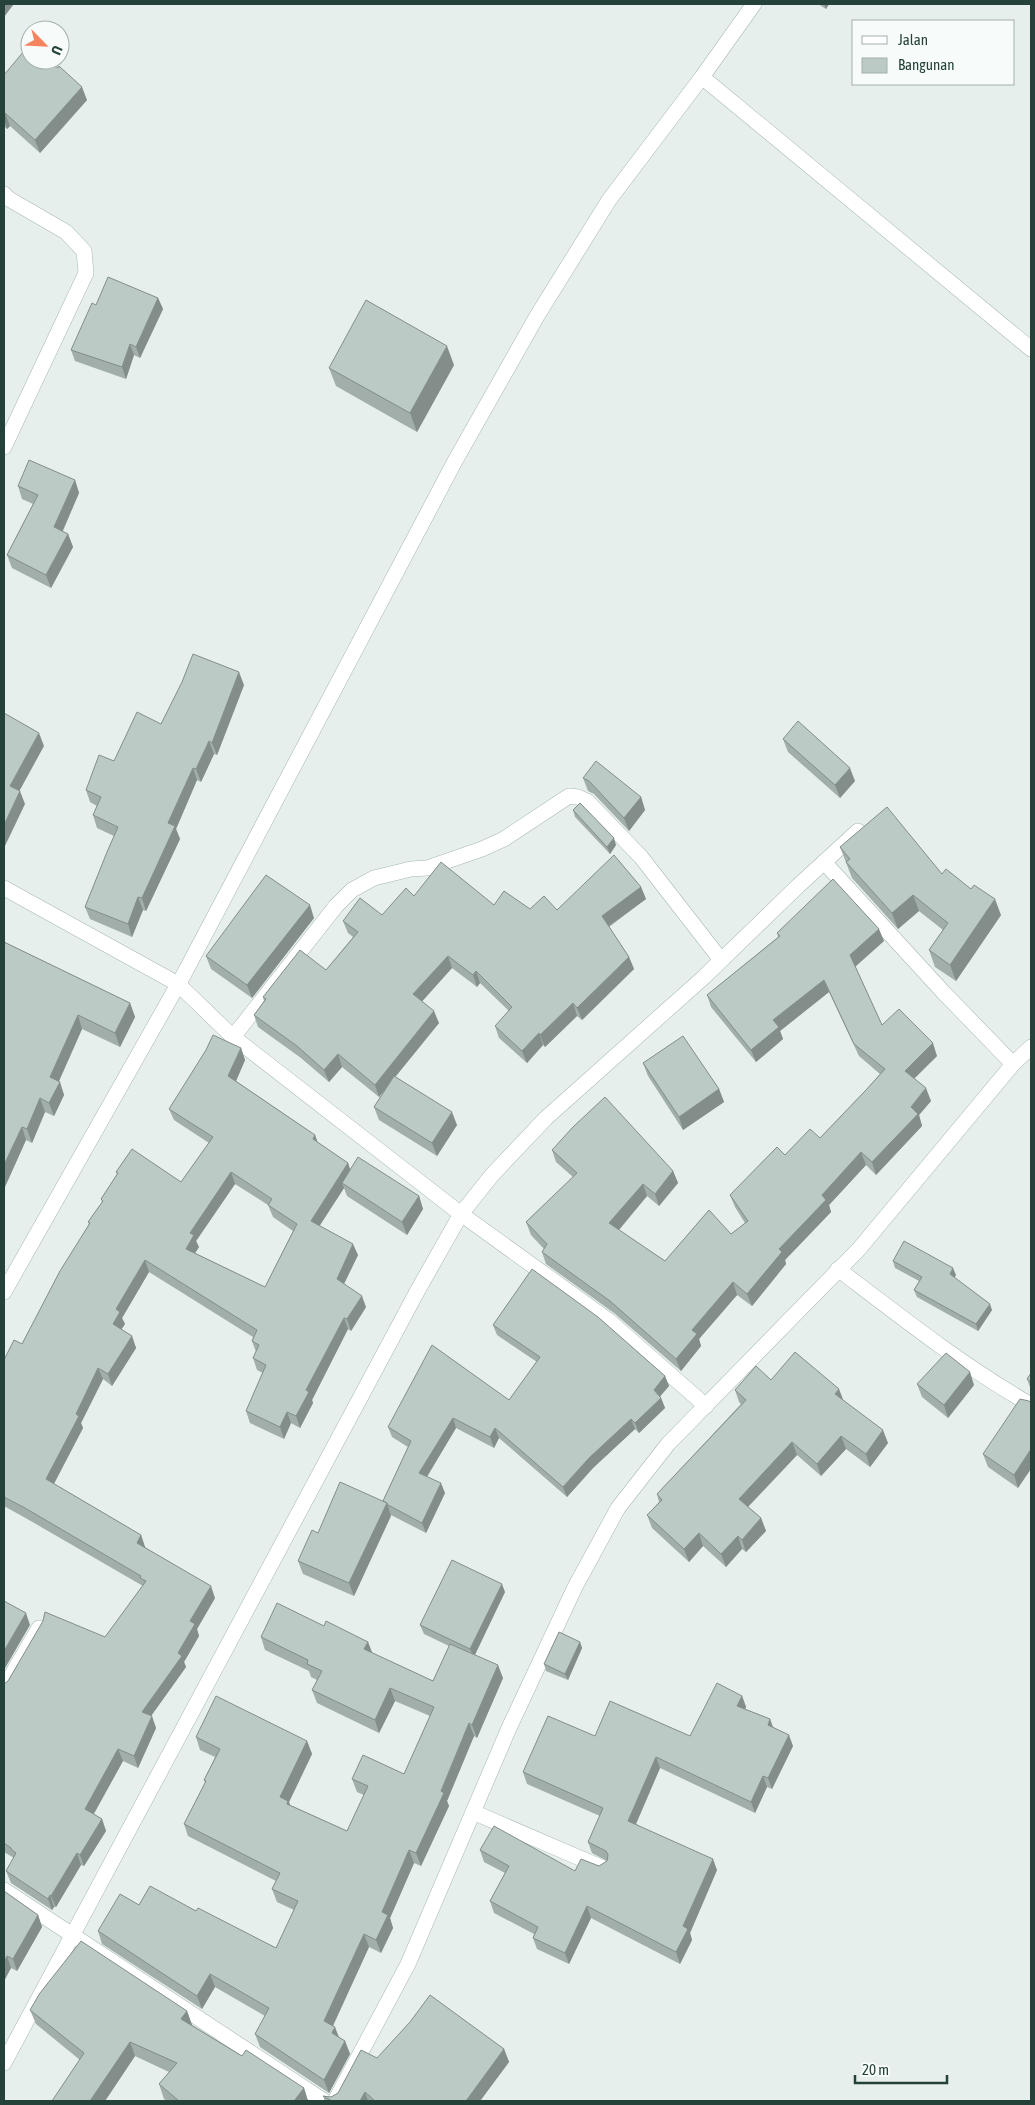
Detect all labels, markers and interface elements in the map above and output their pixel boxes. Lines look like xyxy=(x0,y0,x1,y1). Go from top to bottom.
north arrow xyxy=(20,20,70,70)
legend xyxy=(852,20,1015,85)
text: Jalan xyxy=(898,31,928,48)
text: U xyxy=(48,43,66,57)
text: Bangunan xyxy=(898,56,955,73)
scale bar xyxy=(855,2052,948,2084)
text: 20 m xyxy=(862,2061,889,2078)

